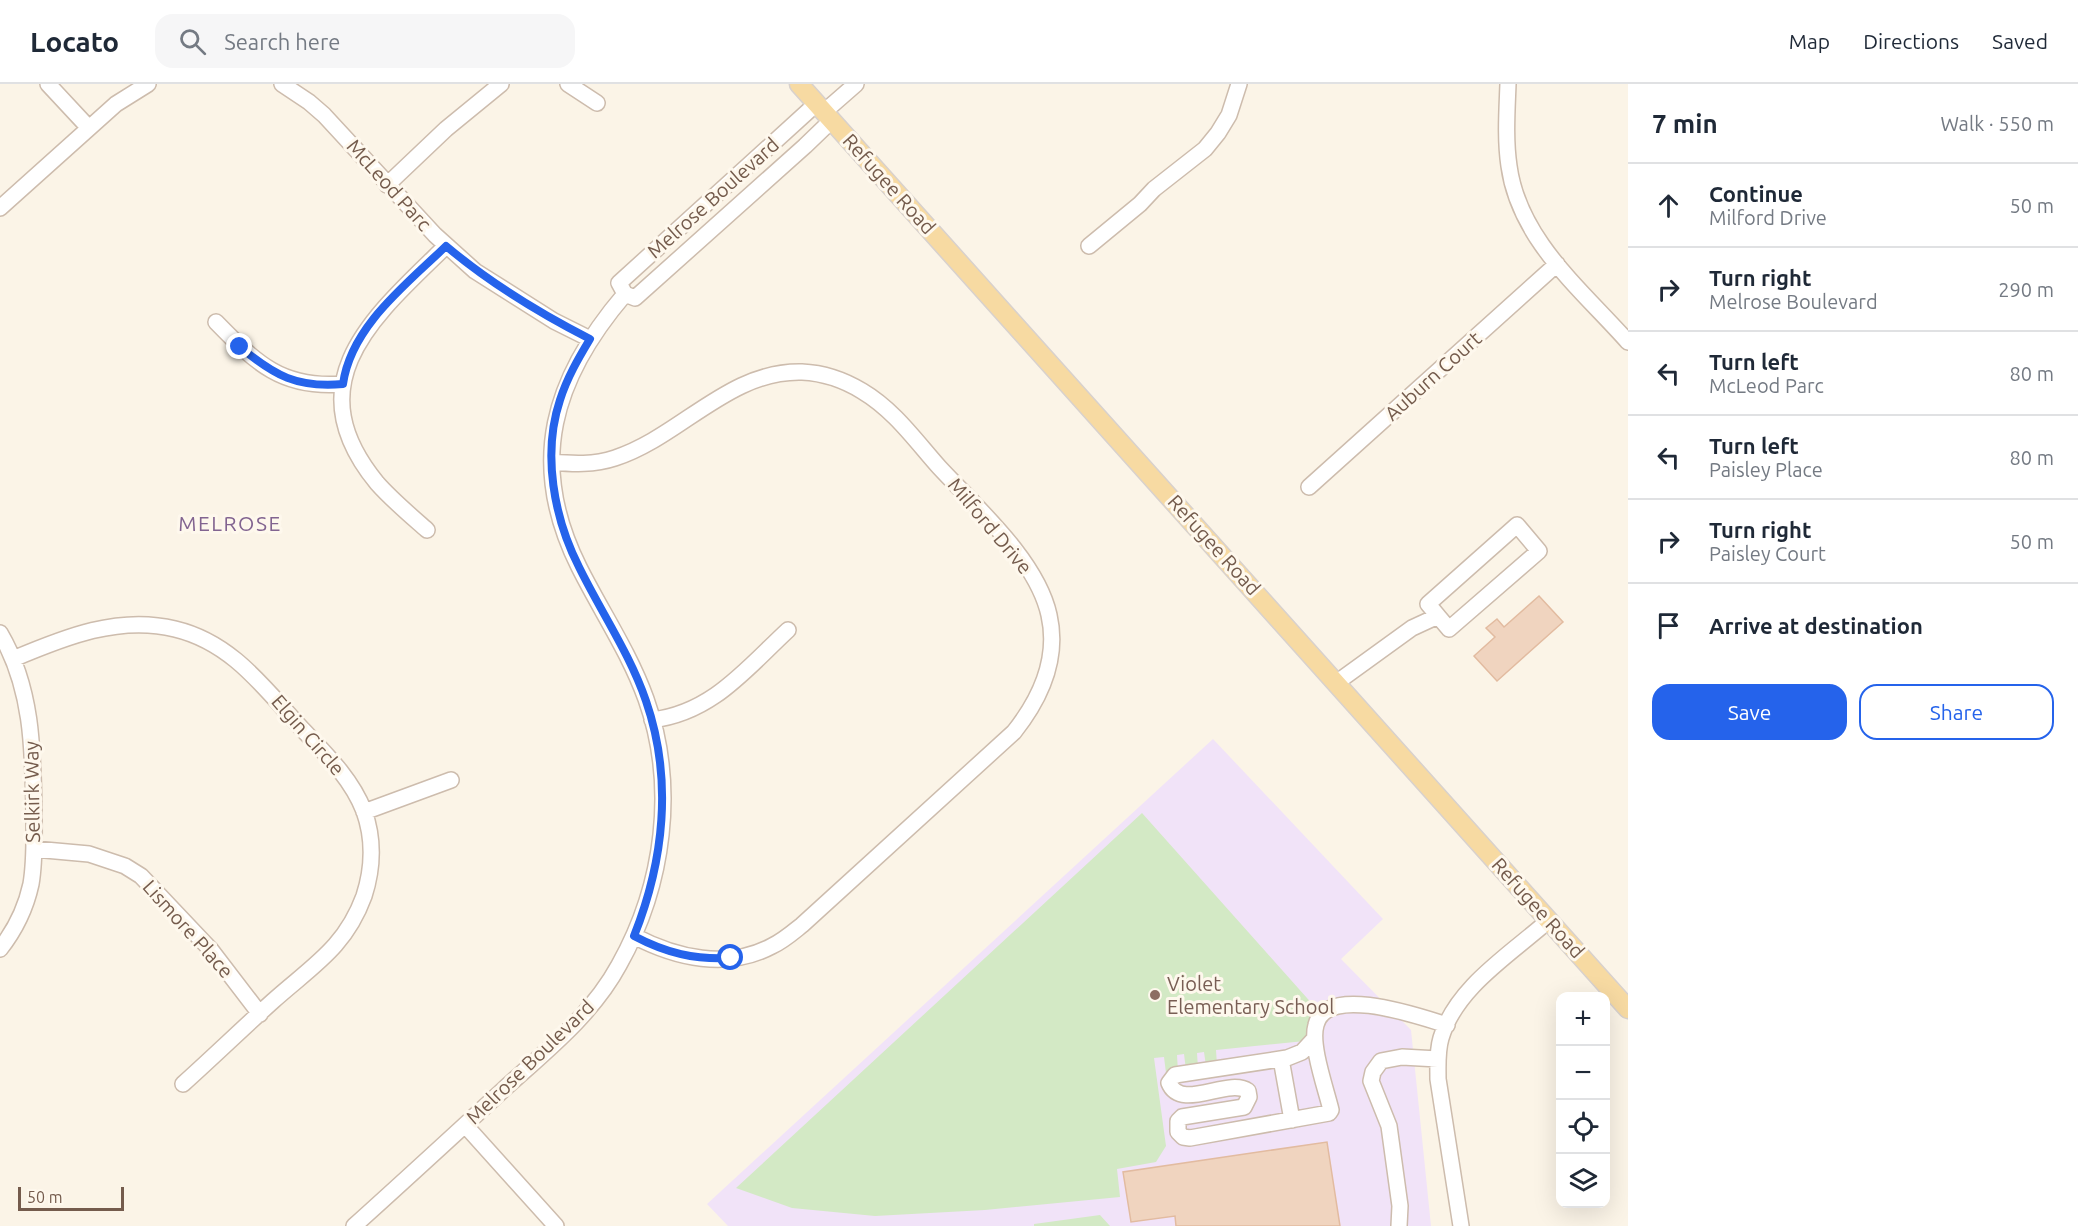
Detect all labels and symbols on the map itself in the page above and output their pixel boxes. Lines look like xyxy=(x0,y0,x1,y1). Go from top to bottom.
street label: Refugee Road xyxy=(838,129,940,238)
street label: Melrose Boulevard xyxy=(642,133,783,263)
street label: McLeod Parc xyxy=(342,134,436,235)
street label: Auburn Court xyxy=(1380,326,1486,425)
route end xyxy=(226,333,252,359)
street label: Milford Drive xyxy=(944,473,1037,578)
street label: Refugee Road xyxy=(1163,490,1265,599)
district label: MELROSE xyxy=(178,511,282,535)
street label: Elgin Circle xyxy=(267,690,350,780)
street label: Selkirk Way xyxy=(19,740,44,843)
street label: Refugee Road xyxy=(1487,853,1589,962)
street label: Lismore Place xyxy=(138,875,238,982)
route start xyxy=(717,944,743,970)
place label: Violet Elementary School xyxy=(1167,972,1334,1018)
marker: Violet Elementary School xyxy=(1148,988,1162,1002)
street label: Melrose Boulevard xyxy=(461,995,598,1128)
scale bar xyxy=(18,1184,124,1212)

